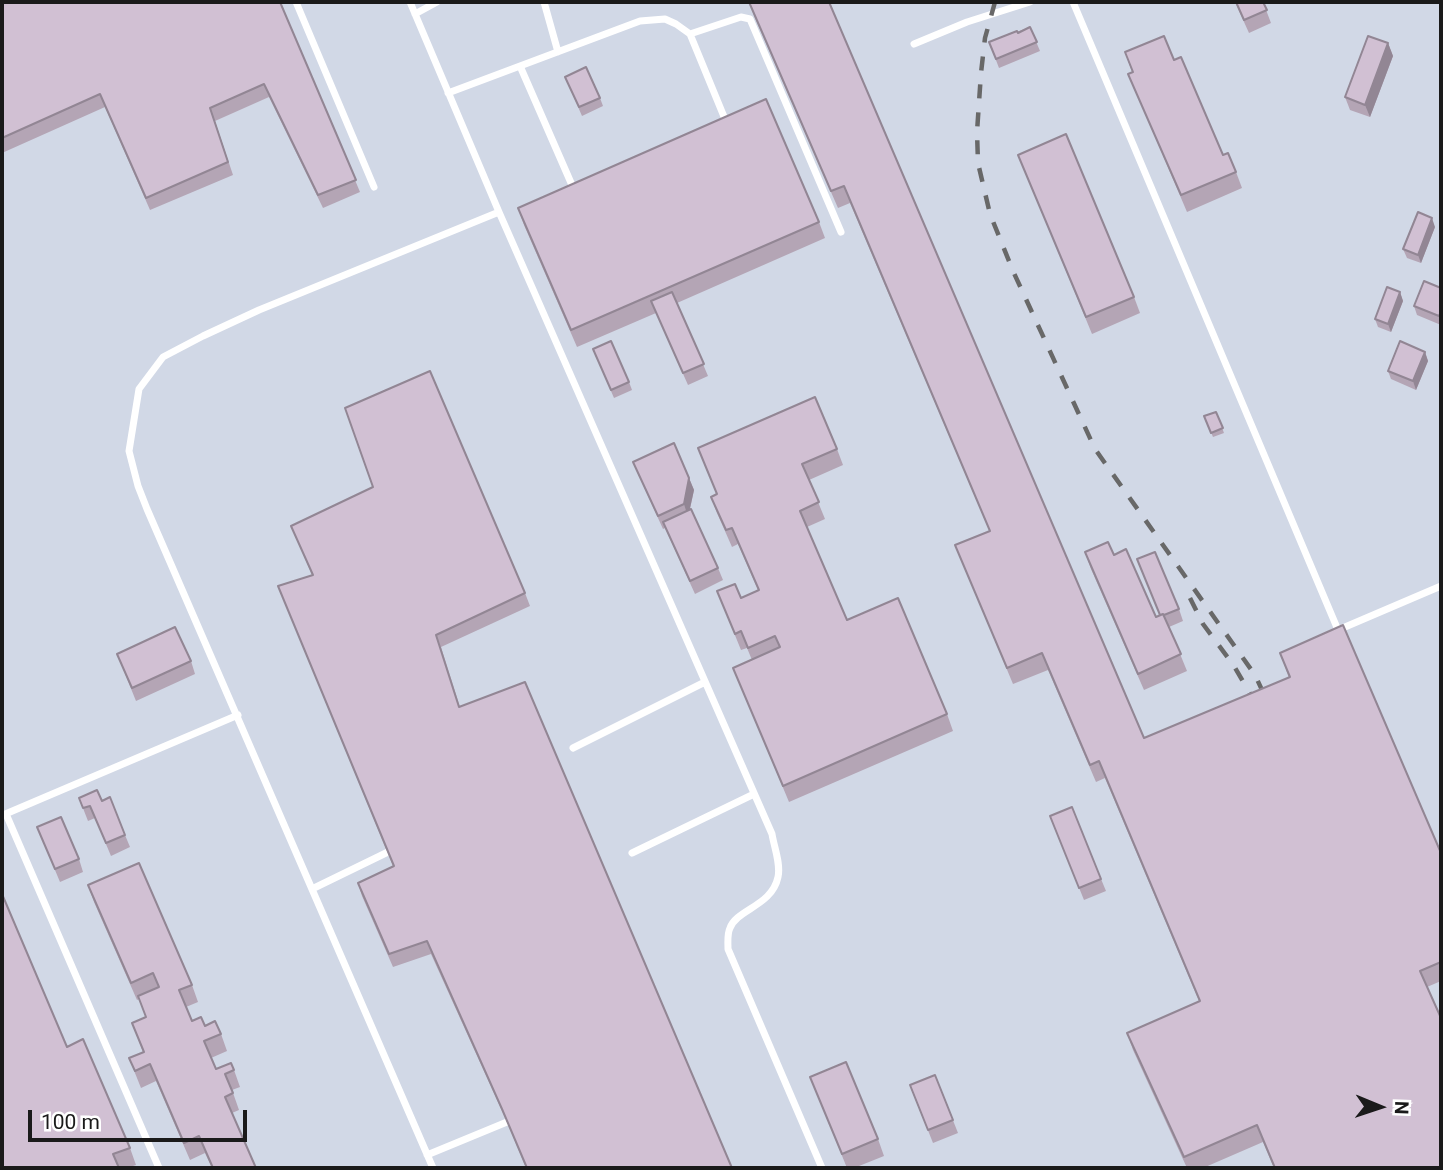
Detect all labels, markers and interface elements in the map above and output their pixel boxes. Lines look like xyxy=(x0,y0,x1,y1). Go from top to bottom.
north arrow xyxy=(1345,1072,1415,1142)
scale bar xyxy=(32,1096,250,1140)
text: N xyxy=(1390,1101,1413,1115)
text: 100 m xyxy=(41,1110,100,1134)

